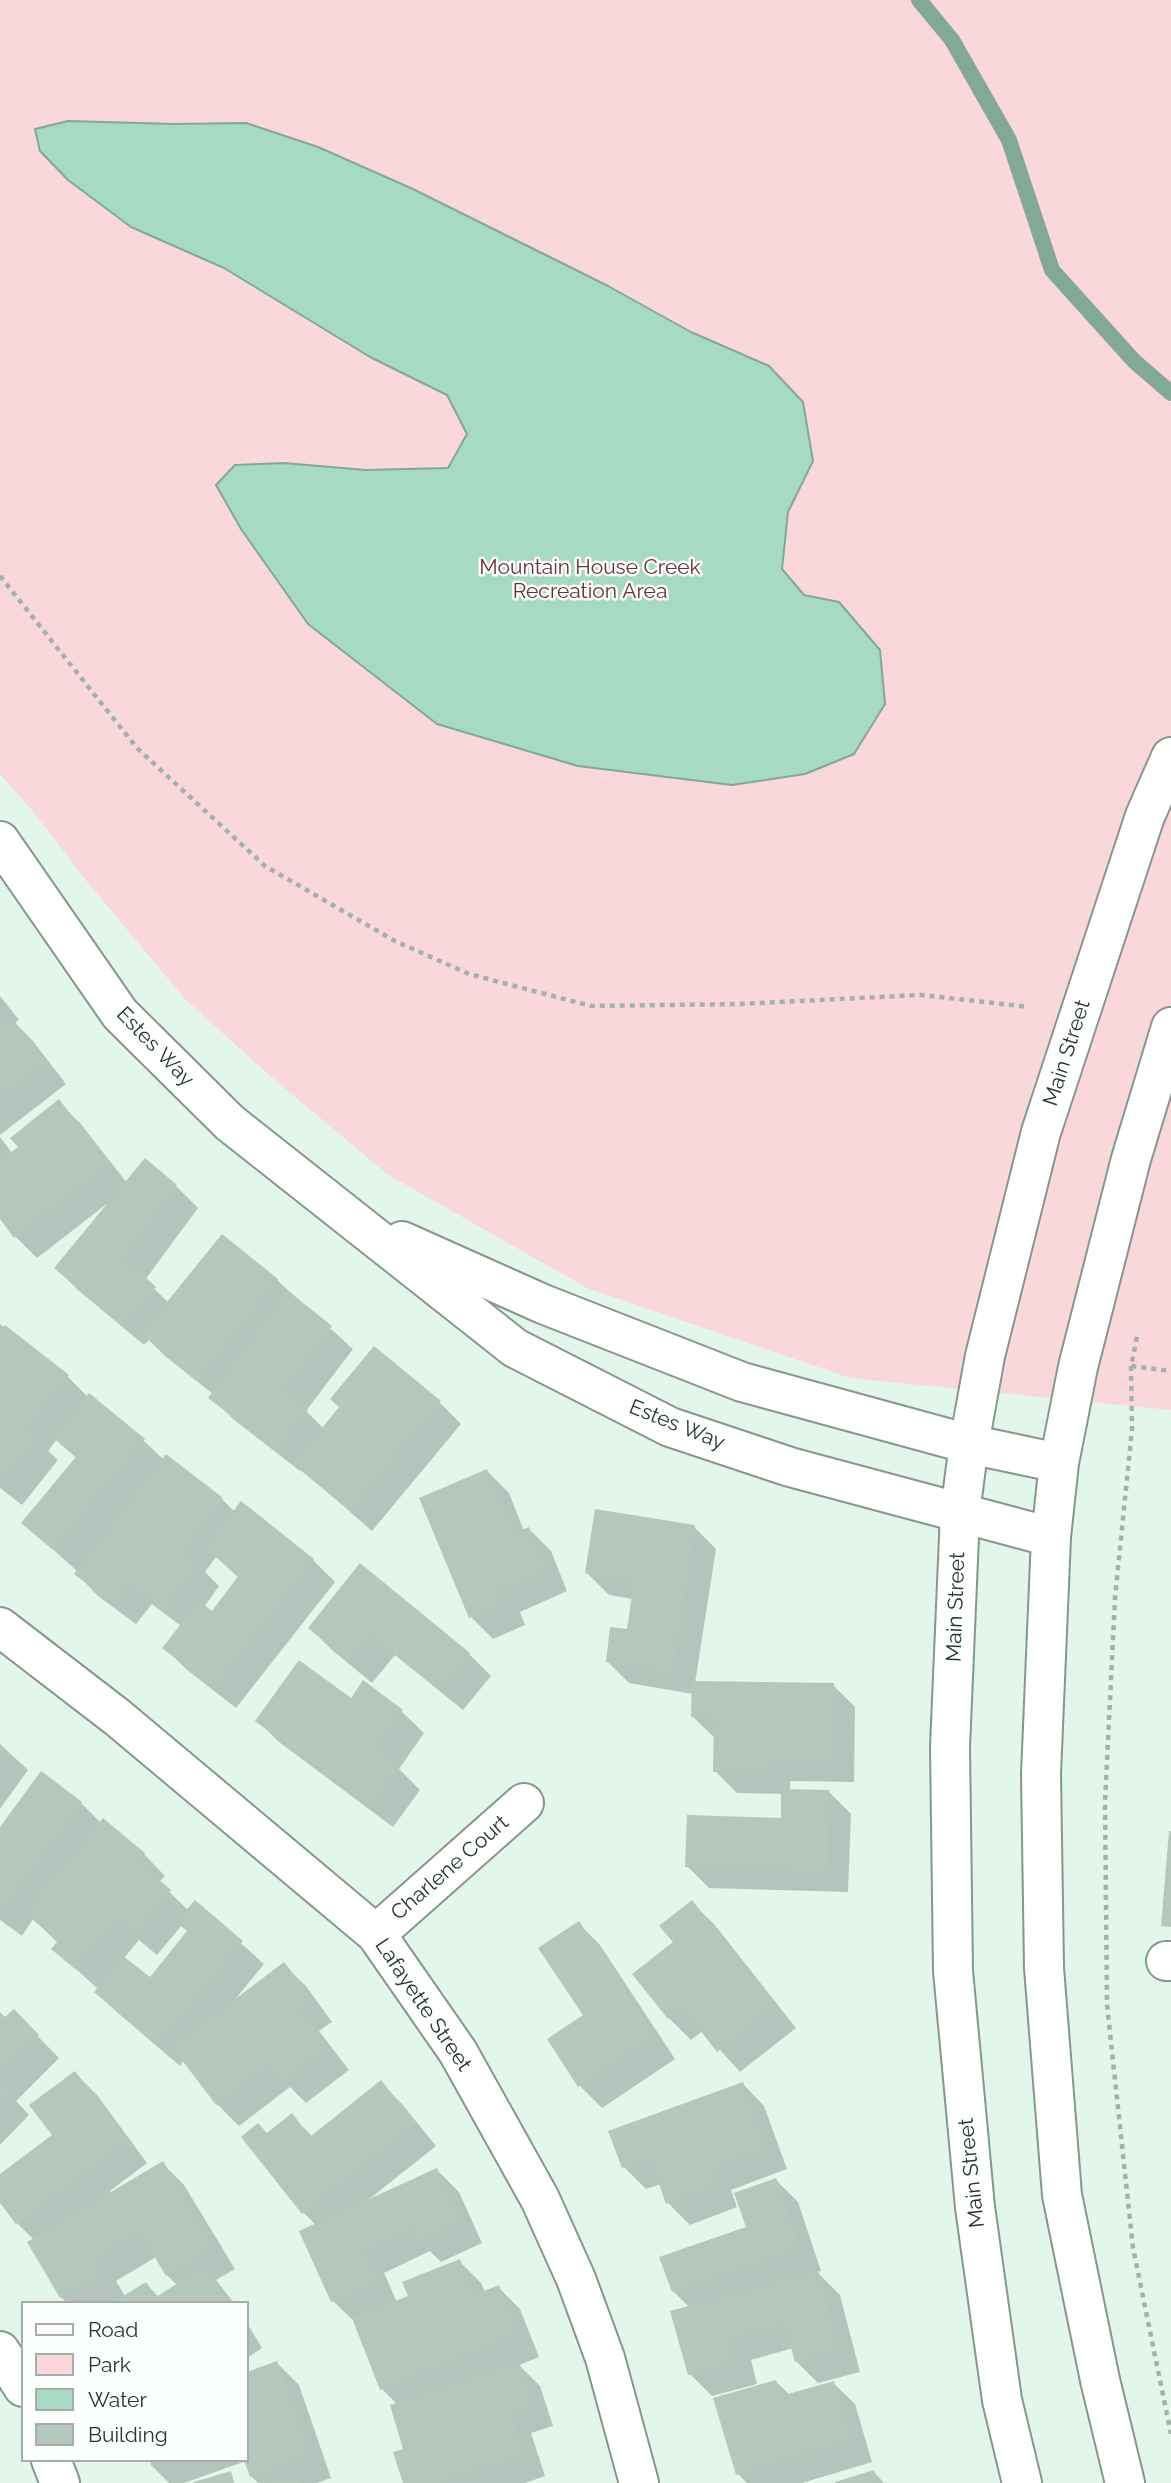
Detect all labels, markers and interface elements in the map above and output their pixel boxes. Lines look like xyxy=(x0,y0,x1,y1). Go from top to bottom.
park label: Mountain House Creek Recreation Area xyxy=(479,555,701,605)
street label: Main Street xyxy=(1038,997,1096,1109)
street label: Estes Way xyxy=(111,1002,199,1092)
street label: Estes Way xyxy=(625,1394,729,1456)
street label: Main Street xyxy=(941,1552,971,1662)
street label: Charlene Court xyxy=(386,1810,514,1926)
street label: Lafayette Street xyxy=(369,1934,477,2076)
street label: Main Street xyxy=(954,2117,990,2229)
legend xyxy=(21,2301,248,2462)
text: Road xyxy=(88,2317,138,2342)
text: Park xyxy=(88,2352,131,2377)
text: Water xyxy=(88,2387,147,2412)
text: Building xyxy=(88,2422,168,2447)

